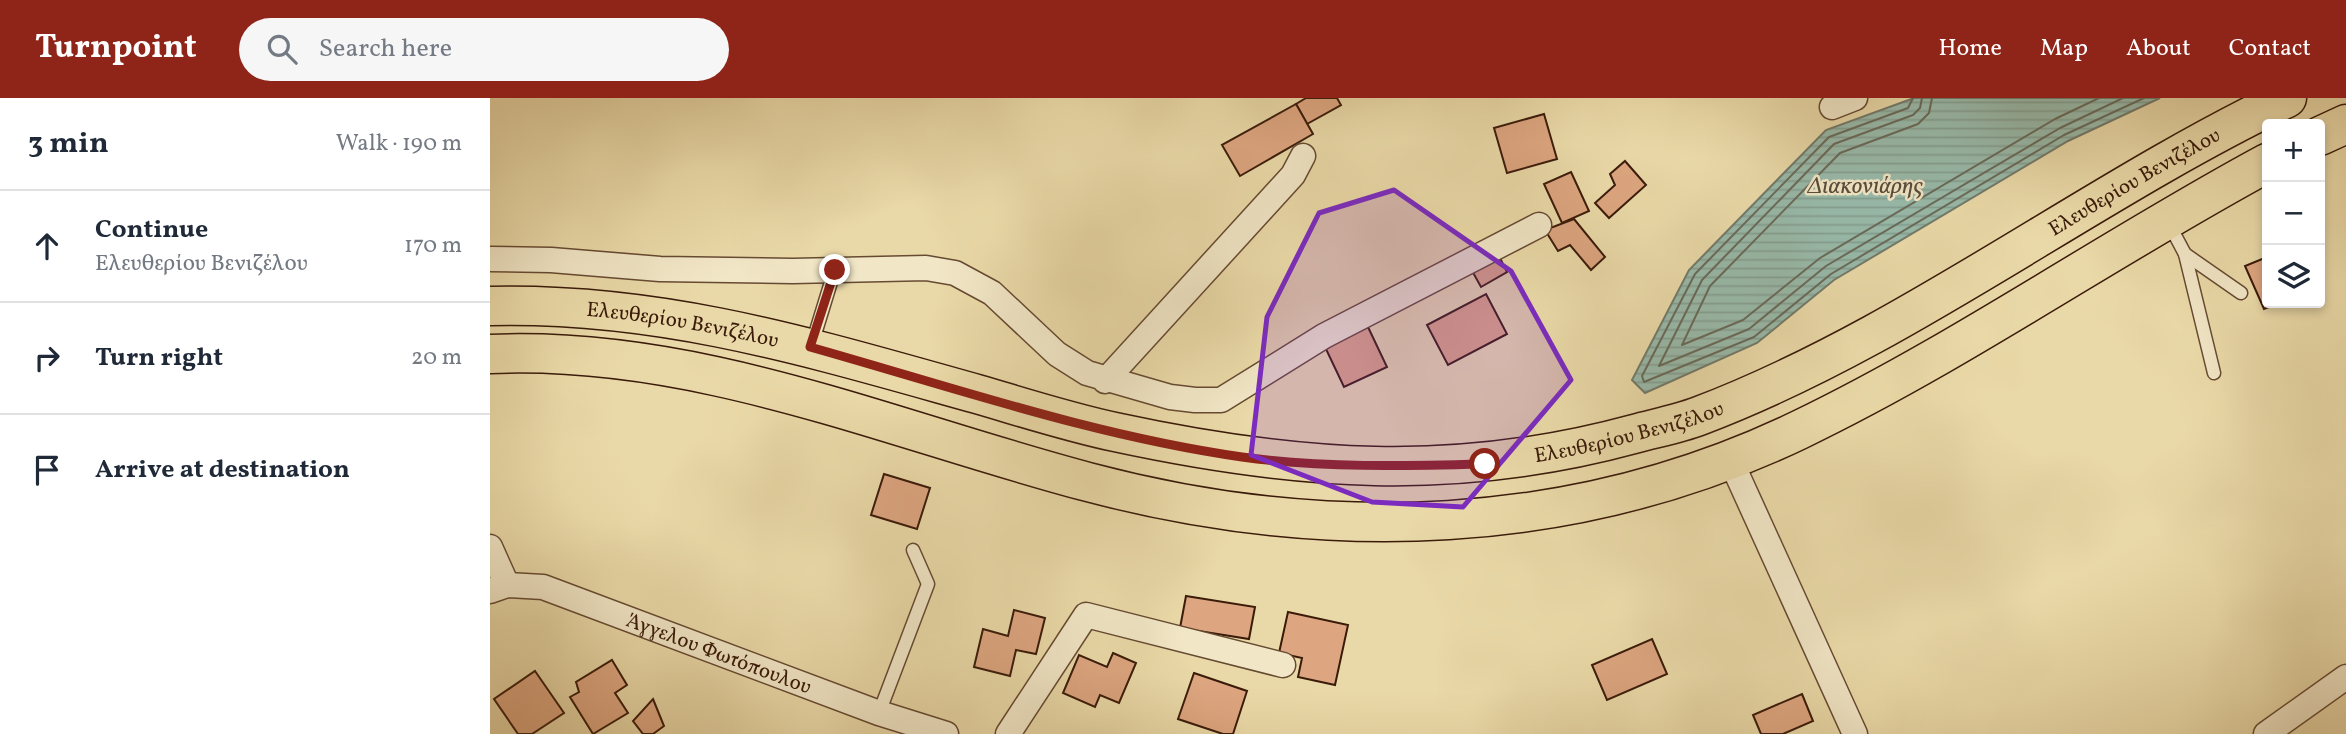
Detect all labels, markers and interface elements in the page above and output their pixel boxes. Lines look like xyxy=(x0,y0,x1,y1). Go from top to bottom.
search box xyxy=(239,18,729,81)
text: Turnpoint xyxy=(35,26,197,72)
icon: search xyxy=(263,30,301,68)
text: Search here xyxy=(319,31,452,67)
text: Home xyxy=(1938,32,2002,66)
text: Map xyxy=(2040,32,2088,66)
text: About xyxy=(2126,32,2191,66)
text: Contact xyxy=(2229,32,2311,66)
map controls xyxy=(2262,119,2325,308)
button: + xyxy=(2262,119,2325,182)
street label: Ελευθερίου Βενιζέλου xyxy=(2043,121,2226,244)
text: 3 min xyxy=(28,123,109,165)
text: Walk · 190 m xyxy=(336,128,462,160)
water label: Διακονιάρης xyxy=(1806,171,1924,203)
button: − xyxy=(2262,182,2325,245)
text: Continue xyxy=(95,212,208,248)
icon: ahead xyxy=(28,227,66,265)
text: 170 m xyxy=(404,230,462,262)
button: layers xyxy=(2262,245,2325,308)
text: Ελευθερίου Βενιζέλου xyxy=(95,248,308,280)
route end xyxy=(819,254,850,285)
street label: Ελευθερίου Βενιζέλου xyxy=(585,296,781,356)
icon: right xyxy=(28,339,66,377)
text: Turn right xyxy=(95,340,223,376)
text: 20 m xyxy=(411,342,462,374)
street label: Ελευθερίου Βενιζέλου xyxy=(1532,395,1728,471)
route start xyxy=(1469,448,1500,479)
icon: arrive xyxy=(28,451,66,489)
text: Arrive at destination xyxy=(95,452,350,488)
street label: Άγγελου Φωτόπουλου xyxy=(622,606,815,702)

